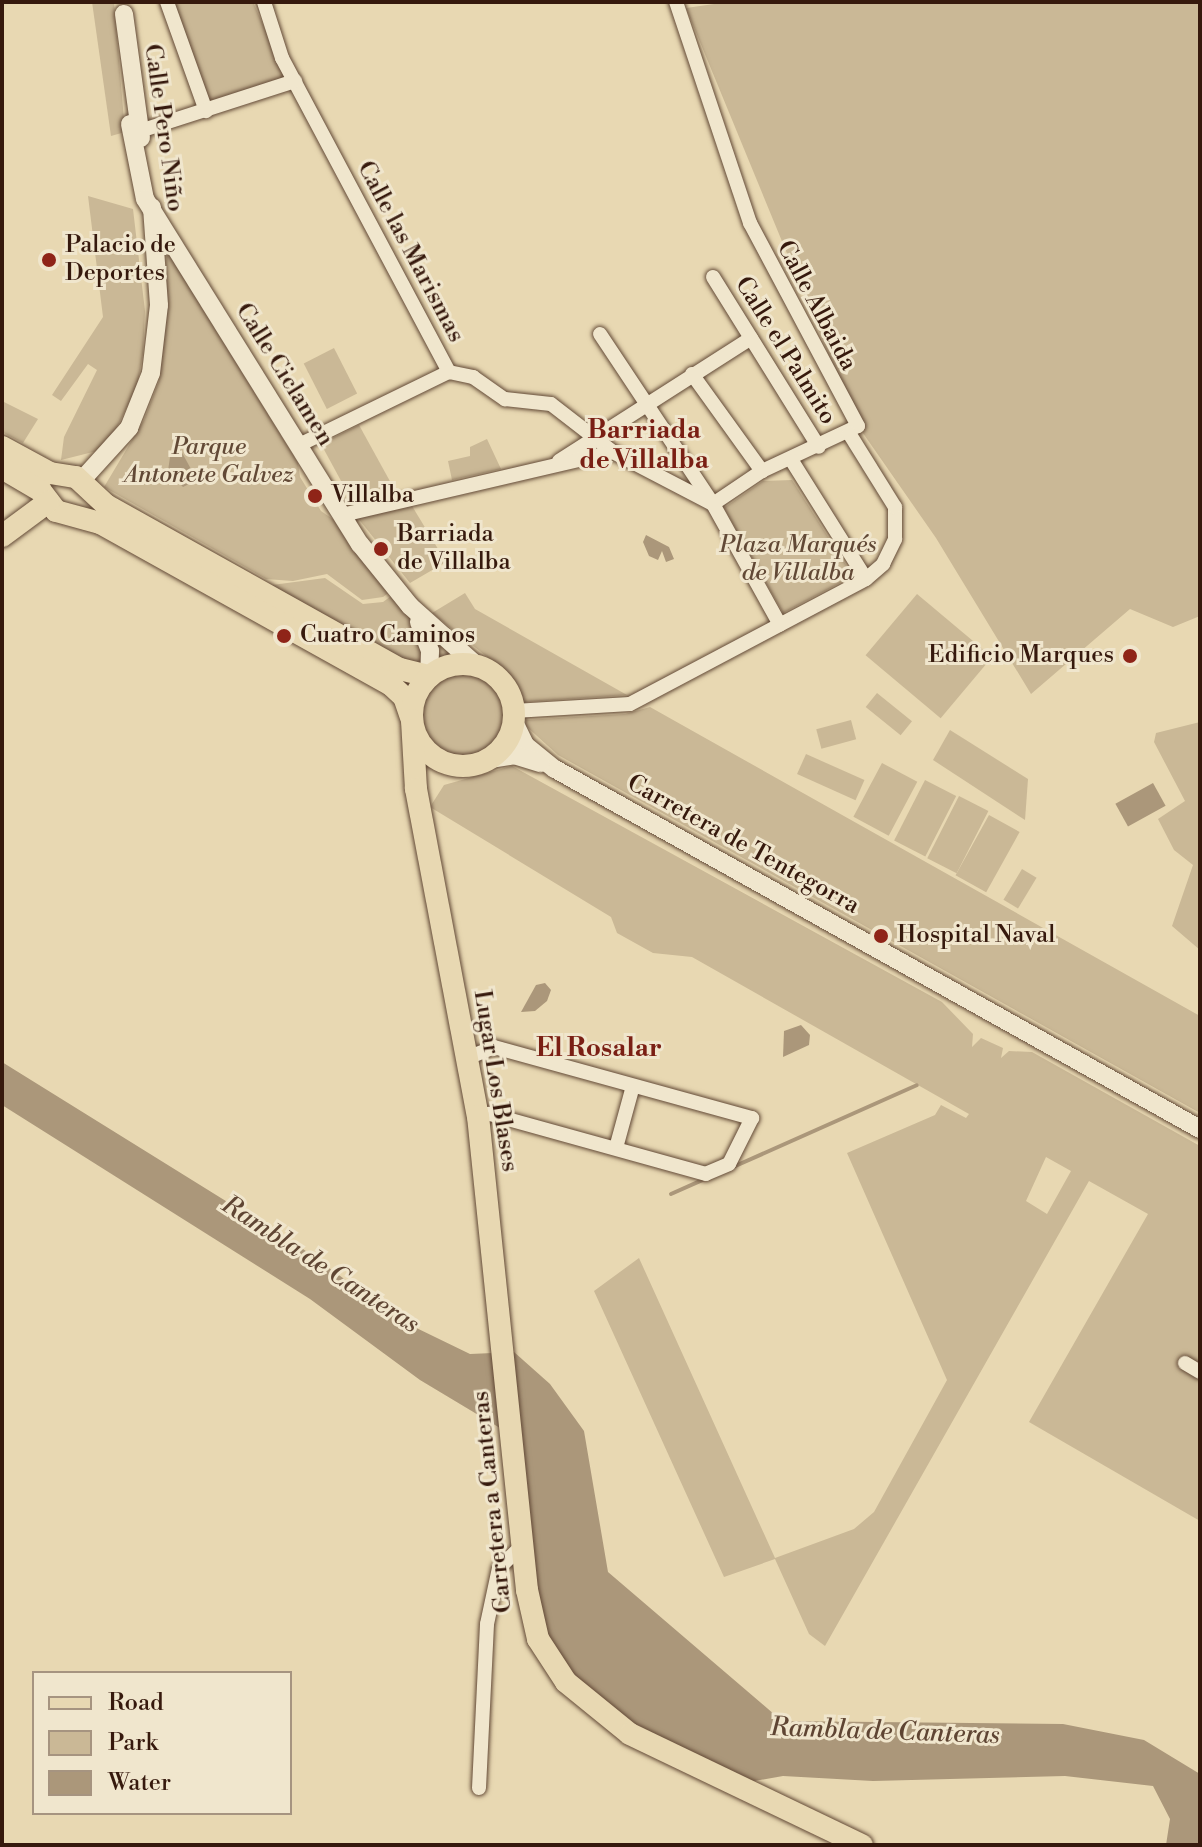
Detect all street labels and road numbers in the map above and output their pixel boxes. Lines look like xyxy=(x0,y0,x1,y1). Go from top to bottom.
street label: Calle Pero Niño xyxy=(137,42,189,214)
street label: Calle las Marismas xyxy=(350,157,470,347)
street label: Calle Albaida xyxy=(770,236,862,376)
street label: Calle el Palmito xyxy=(728,272,842,430)
street label: Calle Ciclamen xyxy=(229,298,339,452)
street label: Carretera de Tentegorra xyxy=(622,769,864,921)
street label: Lugar Los Blases xyxy=(466,988,524,1174)
street label: Carretera a Canteras xyxy=(467,1390,519,1614)

